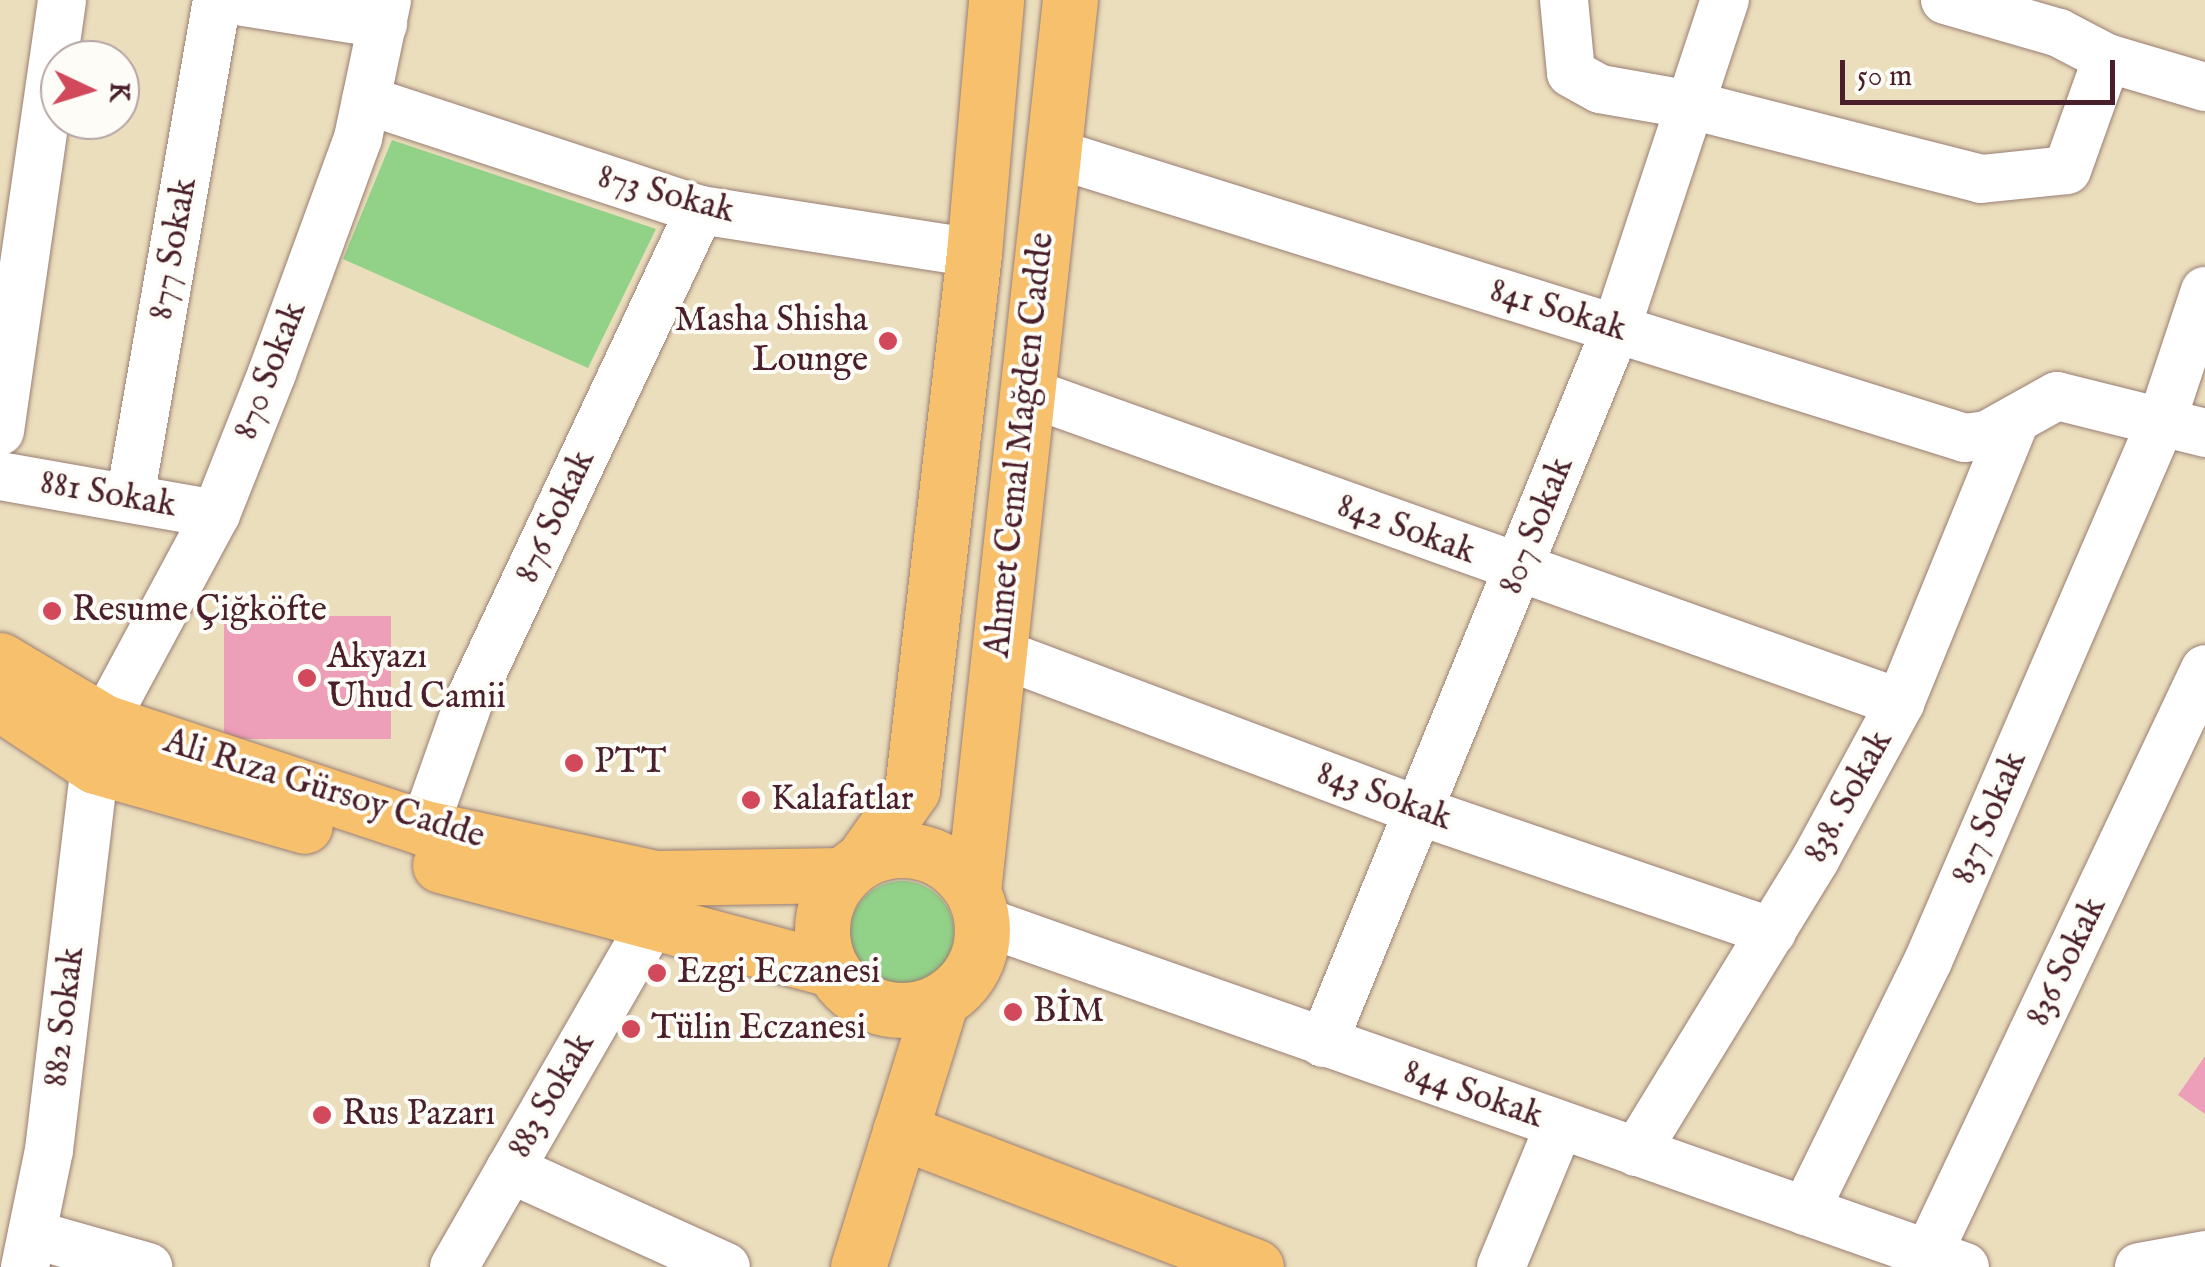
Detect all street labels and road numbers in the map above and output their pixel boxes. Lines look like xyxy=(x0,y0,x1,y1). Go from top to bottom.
street label: 873 Sokak xyxy=(593,157,739,233)
street label: 877 Sokak xyxy=(141,175,207,323)
street label: Ahmet Cemal Mağden Cadde xyxy=(978,230,1064,660)
street label: 841 Sokak xyxy=(1485,270,1631,352)
street label: 870 Sokak xyxy=(226,296,316,446)
street label: 876 Sokak xyxy=(507,444,605,590)
street label: 807 Sokak xyxy=(1491,451,1583,601)
street label: 881 Sokak xyxy=(37,462,179,528)
street label: 842 Sokak xyxy=(1331,486,1481,574)
street label: Ali Rıza Gürsoy Cadde xyxy=(159,721,489,859)
street label: 838. Sokak xyxy=(1796,723,1902,871)
street label: 837 Sokak xyxy=(1943,745,2037,891)
street label: 843 Sokak xyxy=(1311,753,1457,841)
street label: 836 Sokak xyxy=(2018,891,2116,1033)
street label: 882 Sokak xyxy=(36,945,94,1089)
street label: 883 Sokak xyxy=(499,1026,605,1166)
street label: 844 Sokak xyxy=(1398,1052,1548,1138)

